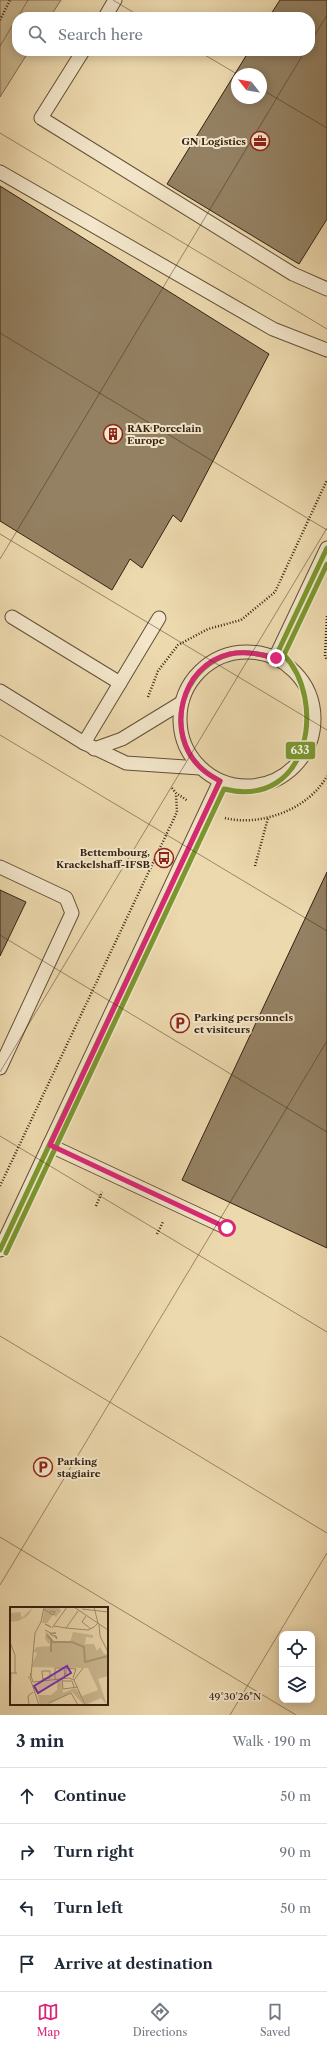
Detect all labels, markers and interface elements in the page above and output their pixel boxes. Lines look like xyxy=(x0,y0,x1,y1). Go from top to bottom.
search box xyxy=(12,12,315,56)
icon: search xyxy=(26,23,48,45)
text: Search here xyxy=(58,25,143,44)
north arrow xyxy=(231,68,267,104)
office icon: GN Logistics xyxy=(249,130,271,152)
place label: GN Logistics xyxy=(181,135,246,148)
place label: RAK Porcelain Europe xyxy=(127,422,202,447)
building icon: RAK Porcelain Europe xyxy=(102,423,124,445)
route end xyxy=(267,649,285,667)
line badge: 633 xyxy=(285,741,316,760)
text: 633 xyxy=(290,743,310,757)
place label: Bettembourg, Krackelshaff-IFSB xyxy=(56,846,151,871)
bus stop icon: Bettembourg, Krackelshaff-IFSB xyxy=(153,847,175,869)
place label: Parking personnels et visiteurs xyxy=(194,1011,293,1036)
parking icon: Parking personnels et visiteurs xyxy=(169,1012,191,1034)
route start xyxy=(218,1219,236,1237)
place label: Parking stagiaire xyxy=(57,1455,101,1480)
parking icon: Parking stagiaire xyxy=(32,1456,54,1478)
inset map xyxy=(10,1607,108,1705)
map controls xyxy=(279,1631,315,1703)
button: locate xyxy=(279,1631,315,1667)
button: layers xyxy=(279,1667,315,1703)
text: 49°30'26"N xyxy=(209,1690,261,1703)
text: 3 min xyxy=(16,1731,65,1751)
text: Walk · 190 m xyxy=(232,1733,311,1749)
icon: ahead xyxy=(16,1785,38,1807)
text: Continue xyxy=(54,1786,126,1805)
text: 50 m xyxy=(280,1788,311,1804)
icon: right xyxy=(16,1841,38,1863)
text: Turn right xyxy=(54,1842,134,1861)
text: 90 m xyxy=(280,1844,311,1860)
icon: left xyxy=(16,1897,38,1919)
text: Turn left xyxy=(54,1898,123,1917)
text: 50 m xyxy=(280,1900,311,1916)
icon: arrive xyxy=(16,1953,38,1975)
text: Arrive at destination xyxy=(54,1954,213,1973)
tab: Map xyxy=(36,2001,60,2039)
tab: Directions xyxy=(133,2001,187,2039)
tab: Saved xyxy=(260,2001,291,2039)

